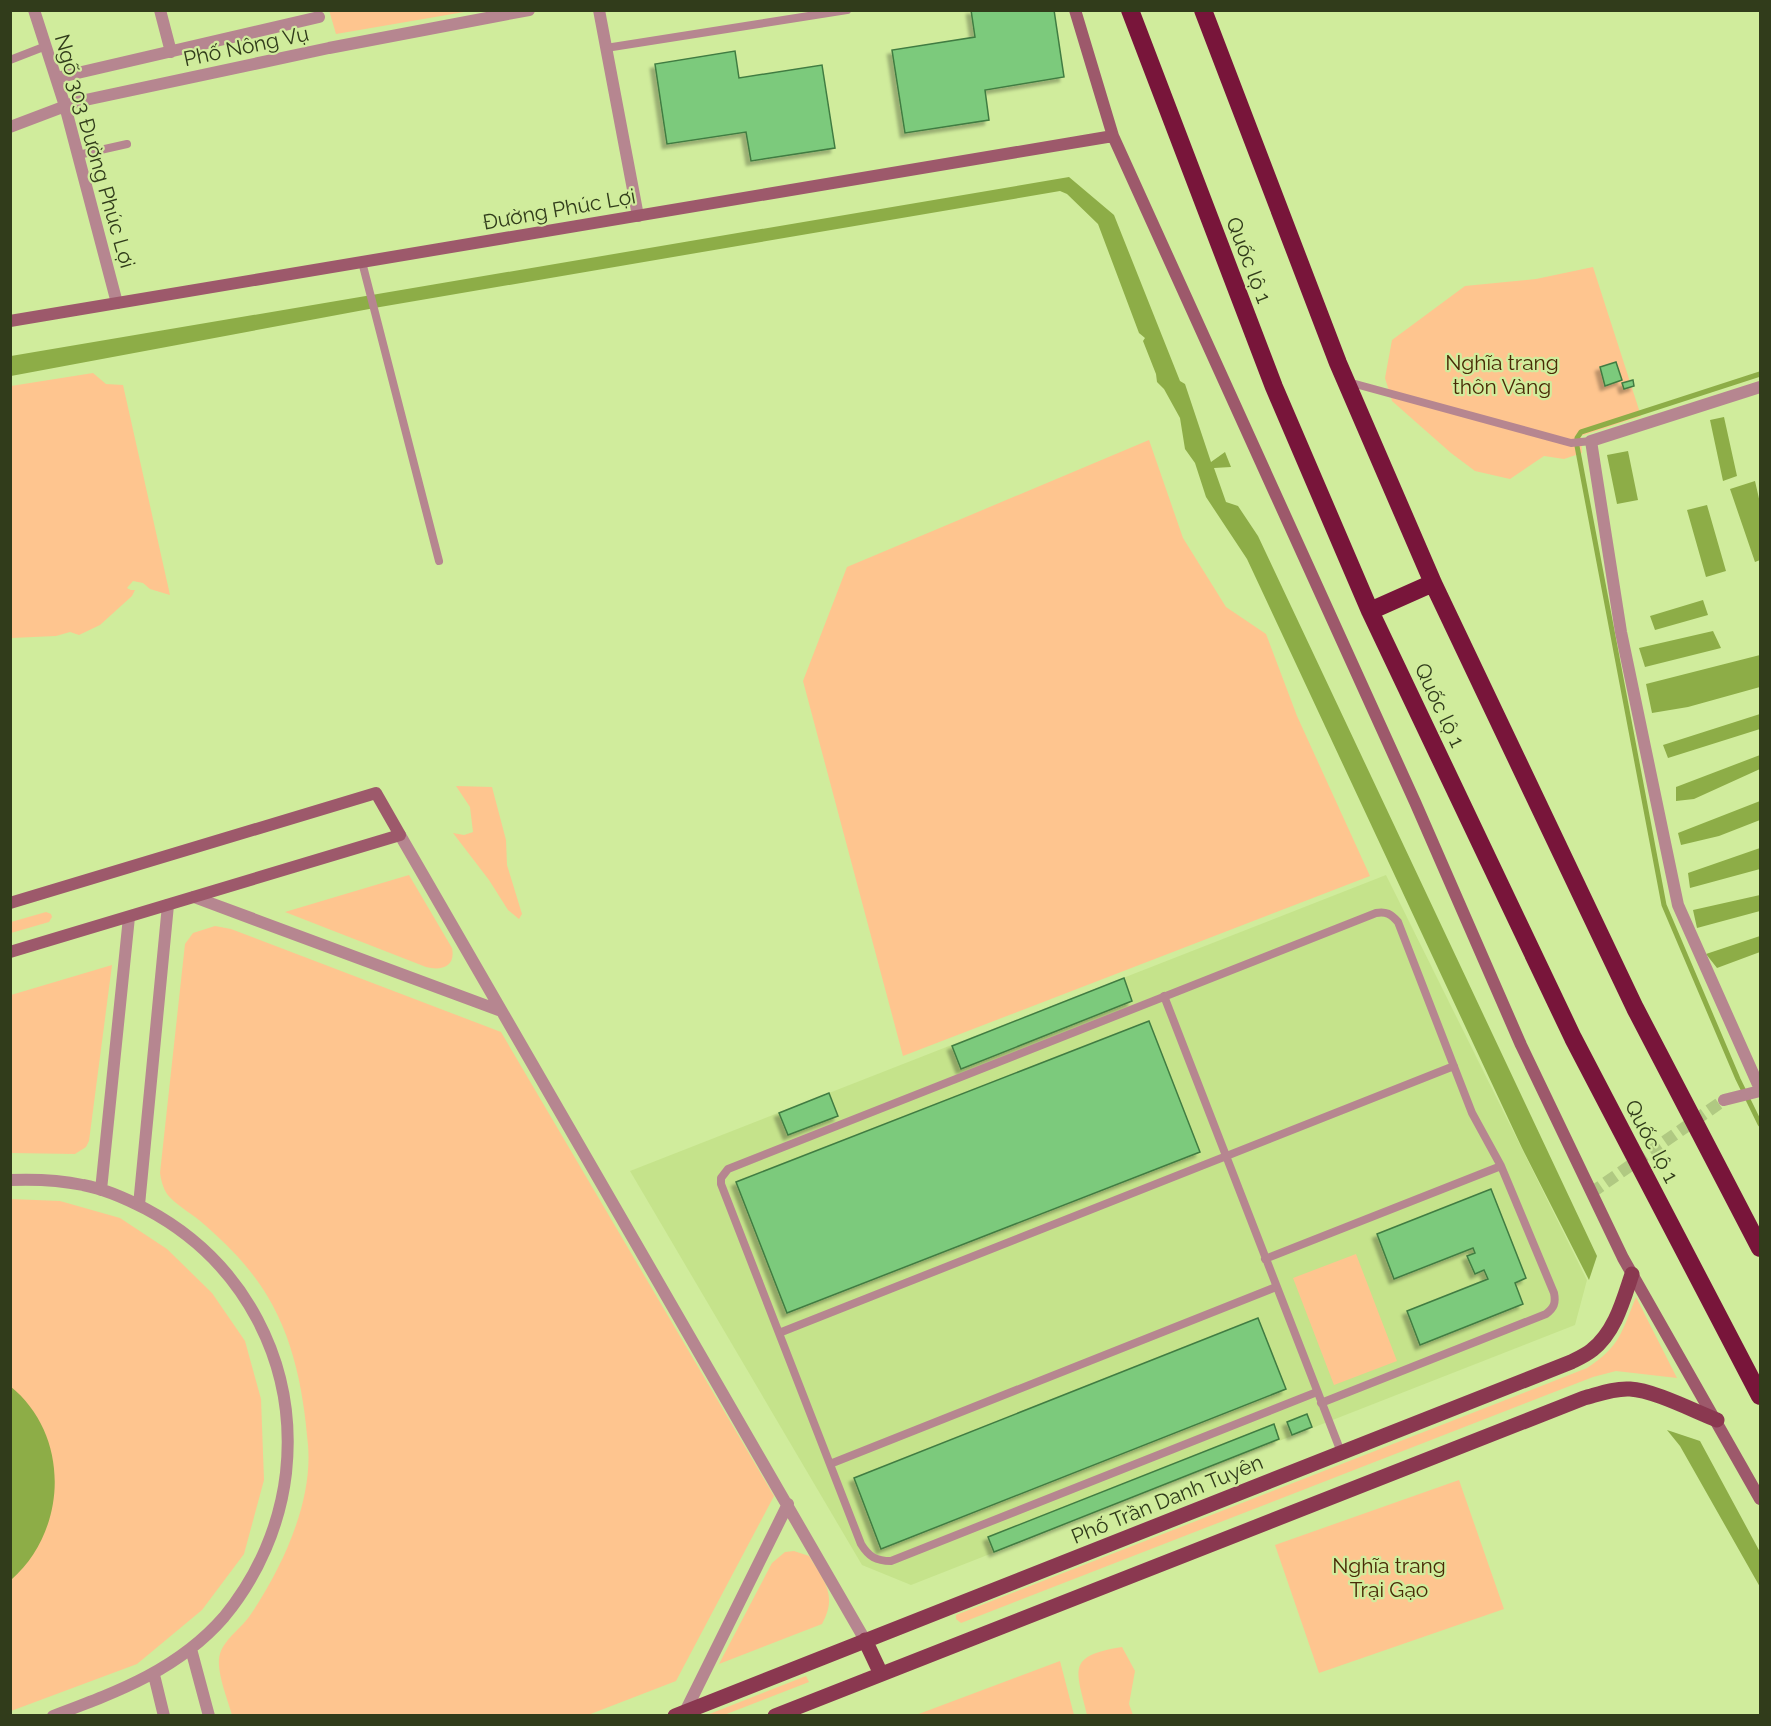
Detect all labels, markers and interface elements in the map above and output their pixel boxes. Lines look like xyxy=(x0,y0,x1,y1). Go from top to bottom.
street label: Phố Nông Vụ xyxy=(181,21,311,71)
street label: Ngõ 303 Đường Phúc Lợi xyxy=(50,31,140,271)
street label: Đường Phúc Lợi xyxy=(481,183,637,235)
street label: Quốc lộ 1 xyxy=(1221,213,1277,307)
park label: Nghĩa trang thôn Vàng xyxy=(1445,350,1559,399)
street label: Quốc lộ 1 xyxy=(1410,659,1470,751)
street label: Quốc lộ 1 xyxy=(1620,1095,1684,1187)
street label: Phố Trần Danh Tuyên xyxy=(1067,1449,1267,1549)
park label: Nghĩa trang Trại Gạo xyxy=(1332,1553,1446,1602)

